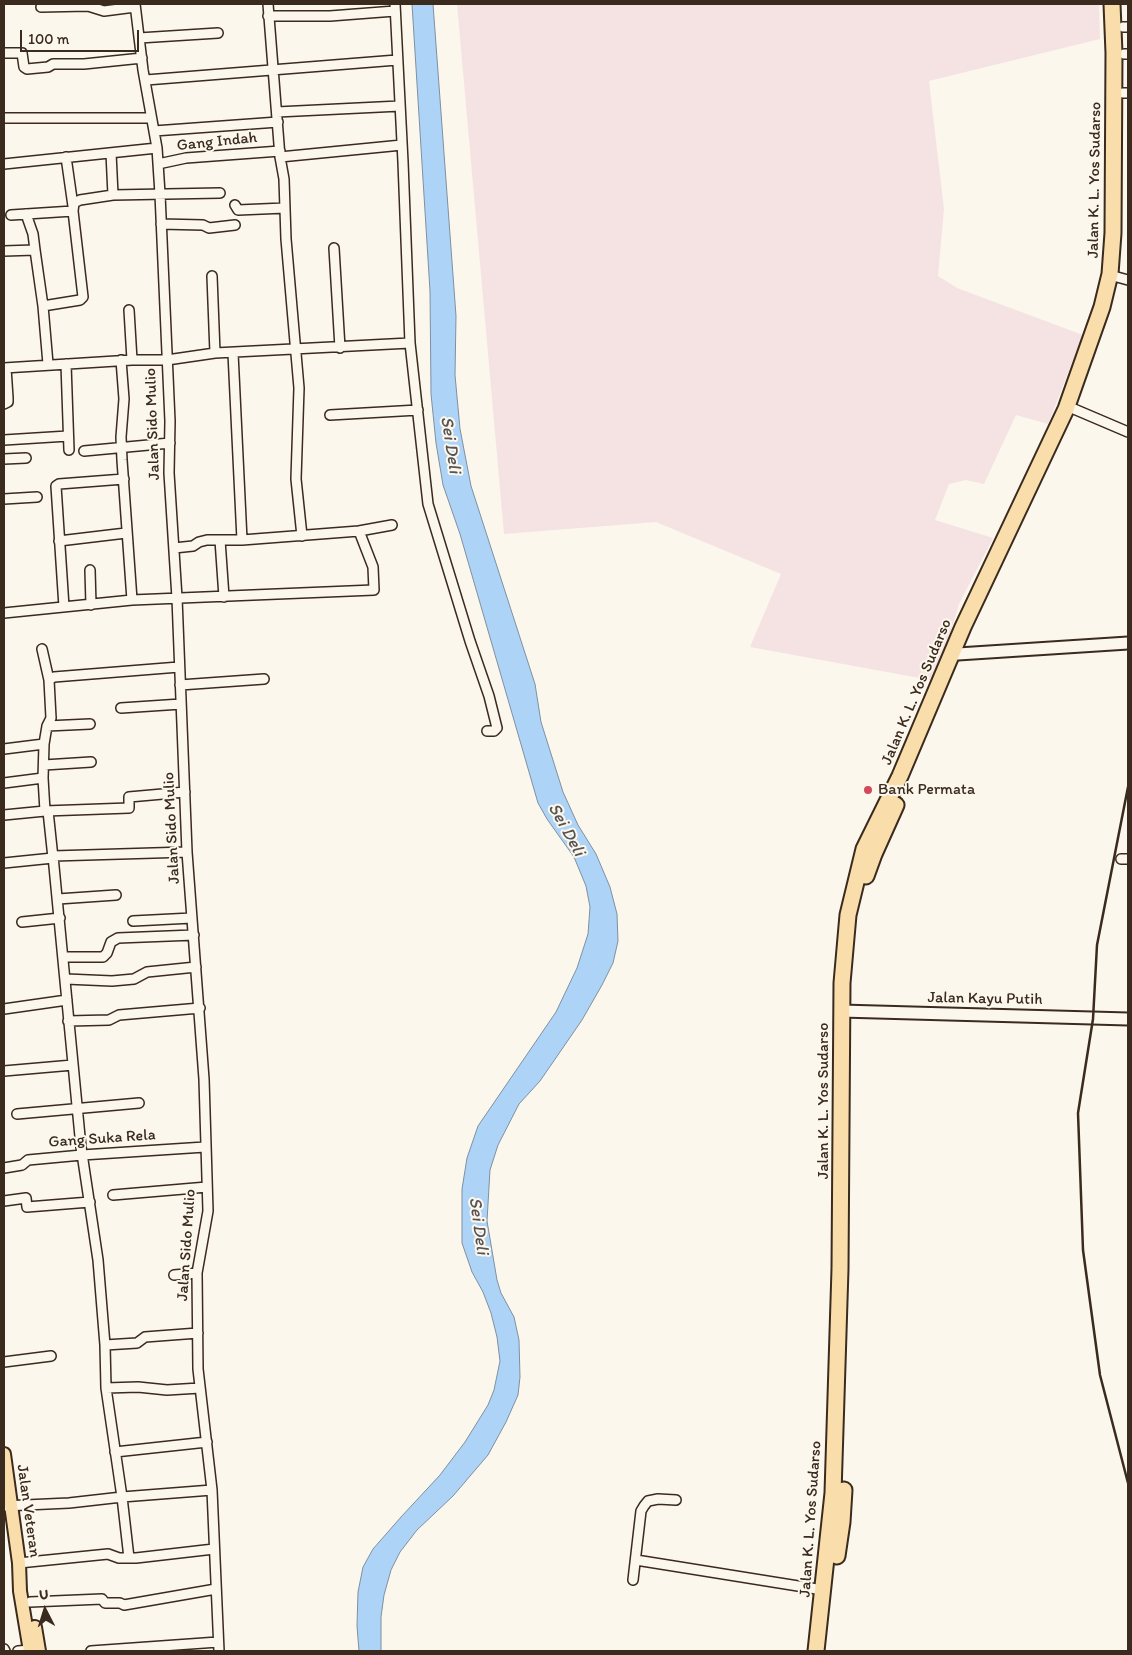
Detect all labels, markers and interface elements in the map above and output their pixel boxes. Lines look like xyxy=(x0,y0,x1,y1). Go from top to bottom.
scale bar xyxy=(22,20,141,52)
text: 100 m xyxy=(28,30,69,48)
street label: Jalan K. L. Yos Sudarso xyxy=(1084,102,1106,258)
street label: Gang Indah xyxy=(176,128,258,156)
street label: Jalan Sido Mulio xyxy=(141,368,165,480)
water label: Sei Deli xyxy=(435,415,465,475)
street label: Jalan K. L. Yos Sudarso xyxy=(878,616,956,768)
street label: Jalan Sido Mulio xyxy=(159,771,185,885)
place label: Bank Permata xyxy=(878,780,975,800)
marker: Bank Permata xyxy=(862,784,874,796)
water label: Sei Deli xyxy=(543,800,589,860)
street label: Jalan Kayu Putih xyxy=(927,988,1043,1010)
street label: Jalan K. L. Yos Sudarso xyxy=(814,1023,834,1179)
street label: Gang Suka Rela xyxy=(48,1126,156,1152)
street label: Jalan Sido Mulio xyxy=(174,1188,200,1302)
water label: Sei Deli xyxy=(463,1196,493,1256)
street label: Jalan K. L. Yos Sudarso xyxy=(796,1440,826,1598)
street label: Jalan Veteran xyxy=(12,1463,44,1559)
north arrow xyxy=(20,1585,70,1635)
text: U xyxy=(38,1586,49,1603)

